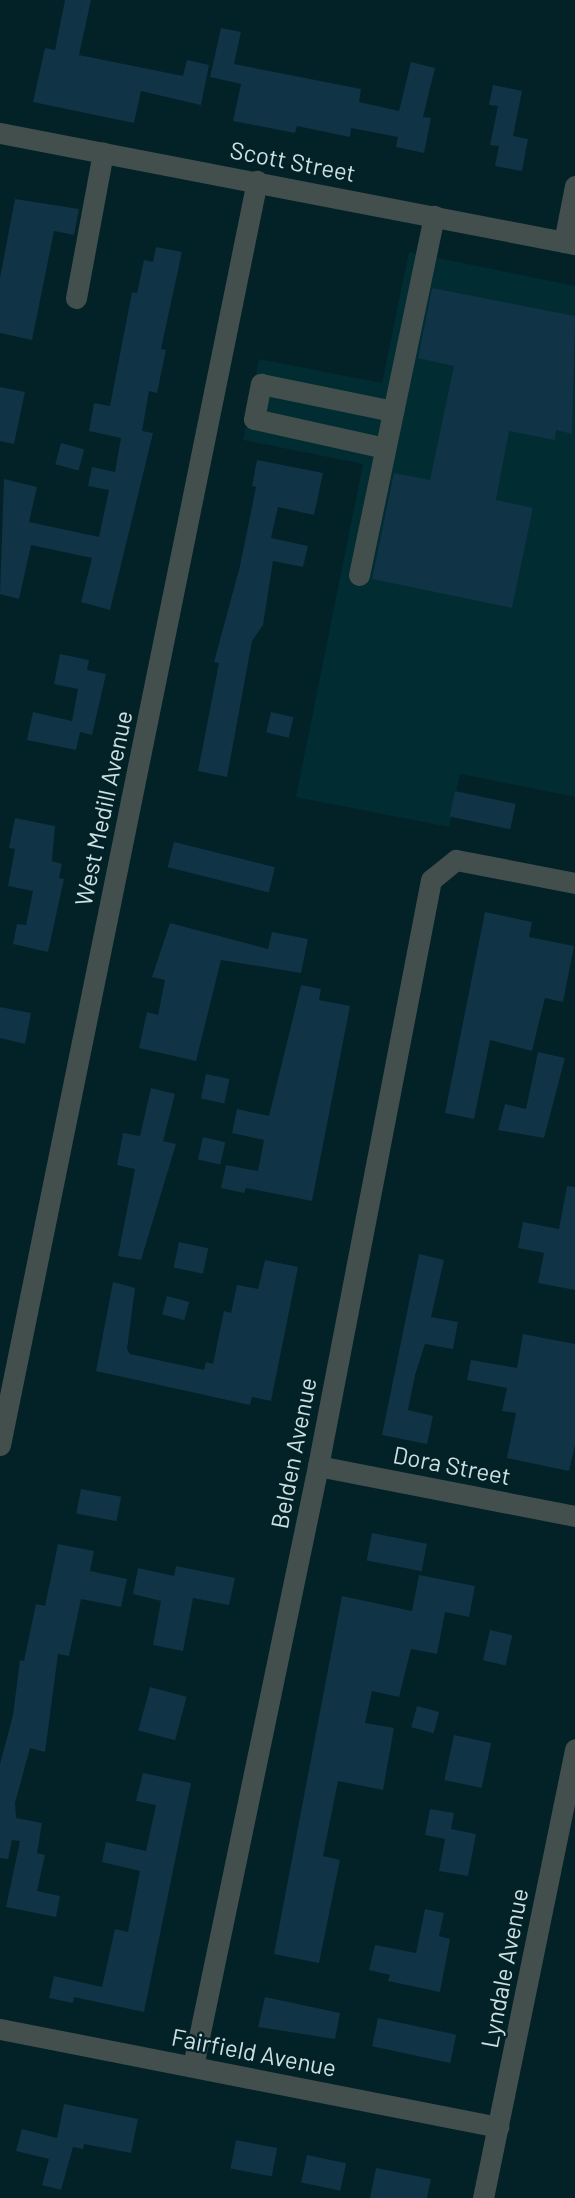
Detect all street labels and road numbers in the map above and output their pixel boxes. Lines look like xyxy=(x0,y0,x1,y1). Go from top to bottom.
street label: Scott Street xyxy=(228,135,358,187)
street label: West Medill Avenue xyxy=(68,708,138,908)
street label: Belden Avenue xyxy=(264,1375,322,1531)
street label: Dora Street xyxy=(391,1439,513,1491)
street label: Lyndale Avenue xyxy=(474,1886,534,2050)
street label: Fairfield Avenue xyxy=(169,2022,339,2082)

